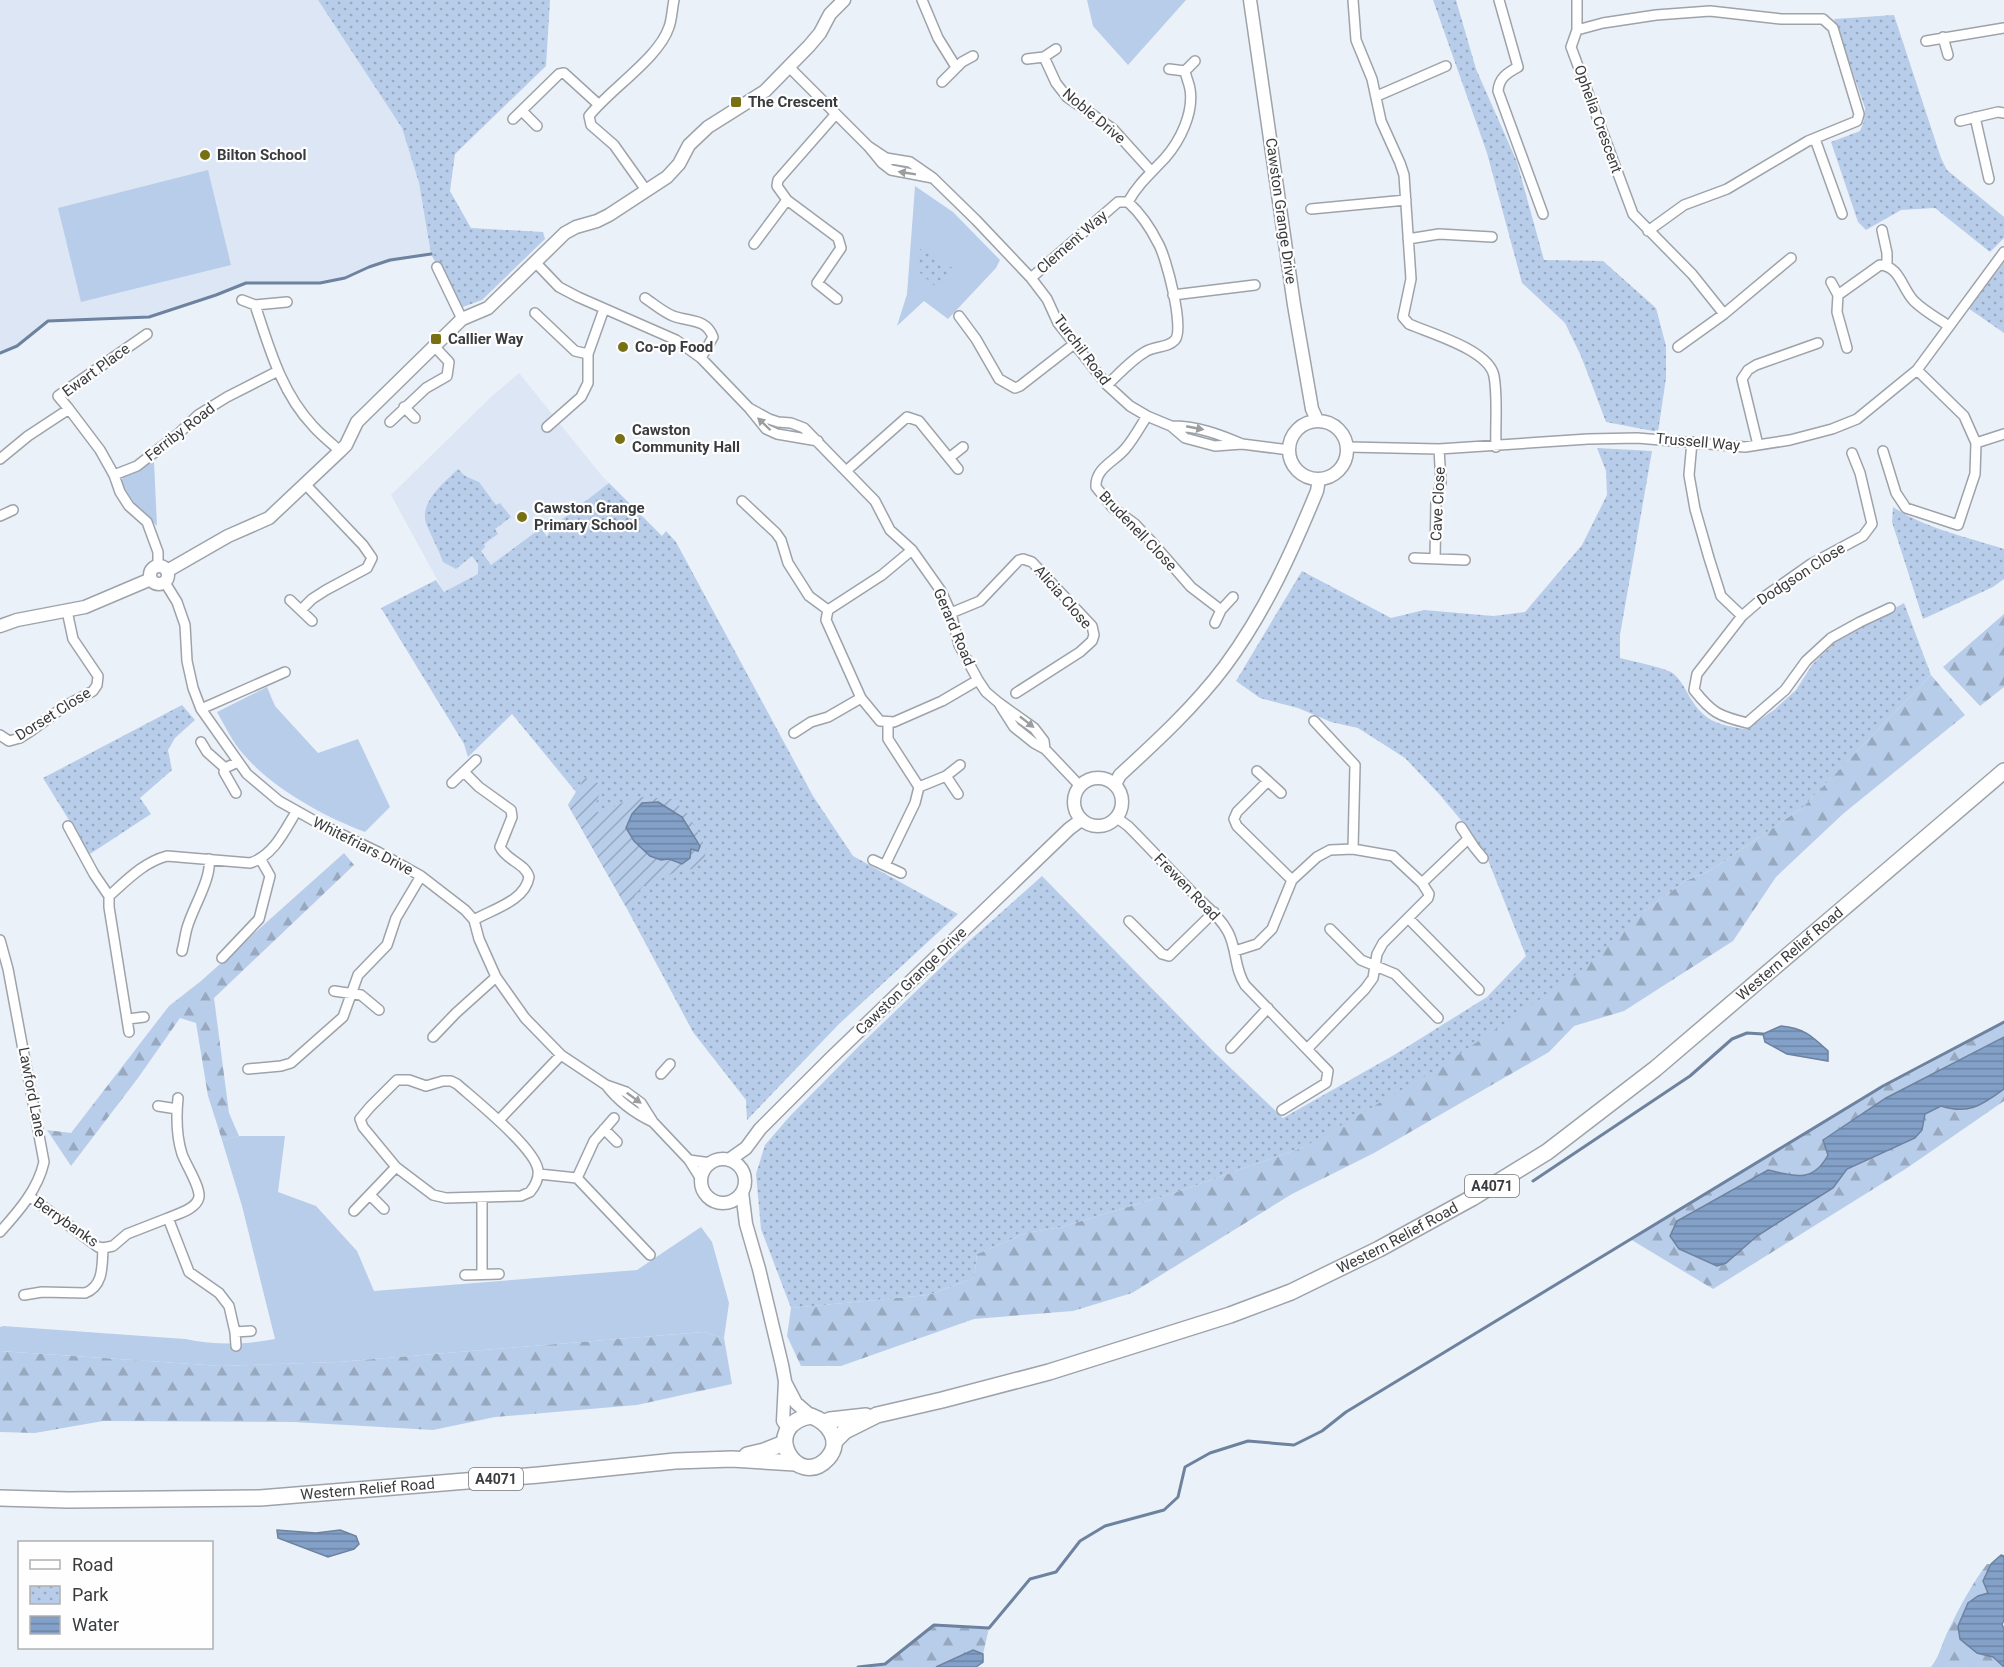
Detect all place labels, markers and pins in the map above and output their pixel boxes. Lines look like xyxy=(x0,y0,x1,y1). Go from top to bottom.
place label: The Crescent xyxy=(748,93,838,111)
marker: The Crescent xyxy=(729,95,743,109)
place label: Bilton School xyxy=(217,146,306,164)
marker: Bilton School xyxy=(198,148,212,162)
place label: Callier Way xyxy=(448,330,524,348)
marker: Callier Way xyxy=(429,332,443,346)
place label: Co-op Food xyxy=(635,338,713,356)
marker: Co-op Food xyxy=(616,340,630,354)
place label: Cawston Community Hall xyxy=(632,421,740,456)
marker: Cawston Community Hall xyxy=(613,432,627,446)
place label: Cawston Grange Primary School xyxy=(534,499,645,534)
marker: Cawston Grange Primary School xyxy=(515,510,529,524)

